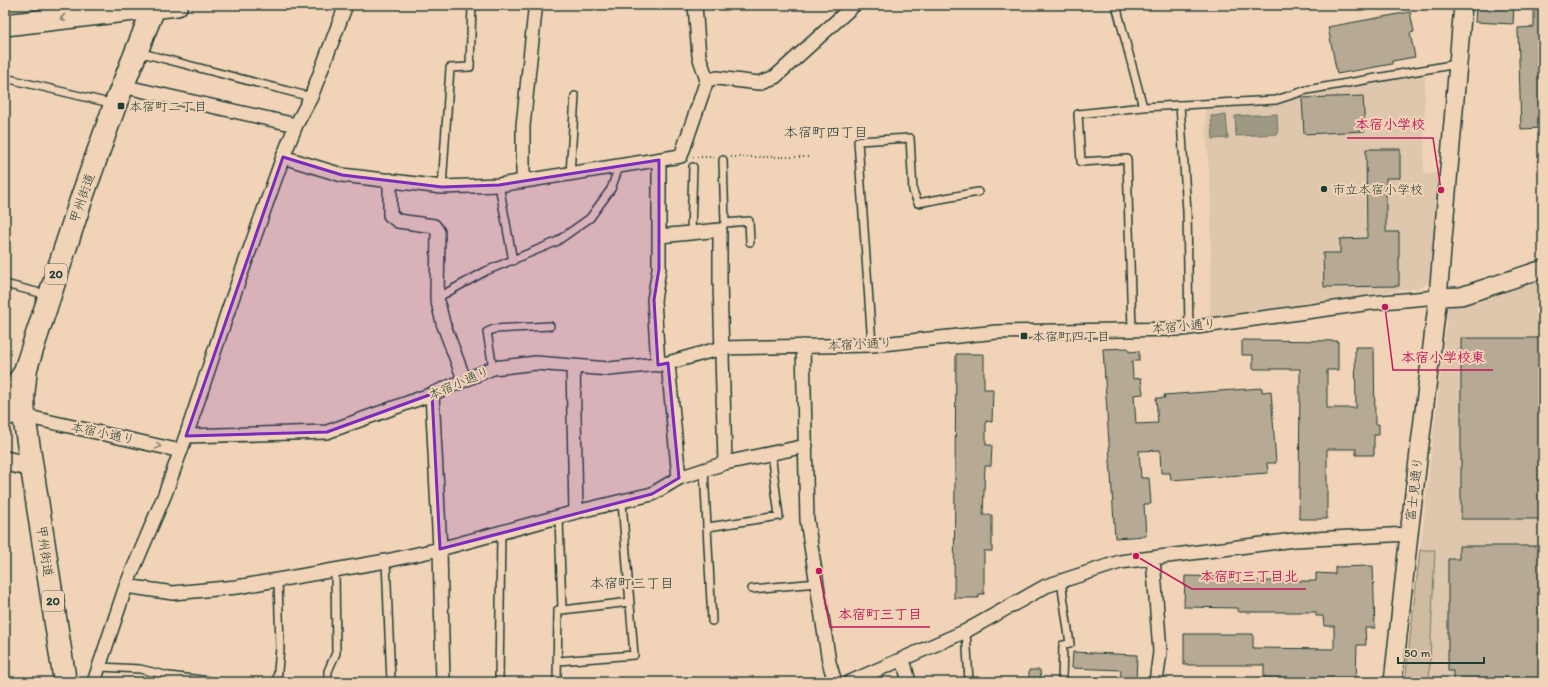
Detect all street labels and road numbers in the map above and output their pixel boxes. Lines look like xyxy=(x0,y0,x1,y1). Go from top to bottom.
street label: 甲州街道 xyxy=(66,171,98,225)
road number: 20 xyxy=(45,264,67,284)
street label: 本宿小通り xyxy=(1151,316,1217,336)
street label: 本宿小通り xyxy=(827,335,893,353)
street label: 本宿小通り xyxy=(426,363,492,403)
street label: 本宿小通り xyxy=(70,419,136,447)
street label: 富士見通り xyxy=(1403,456,1425,522)
street label: 甲州街道 xyxy=(34,524,56,578)
road number: 20 xyxy=(42,591,64,611)

